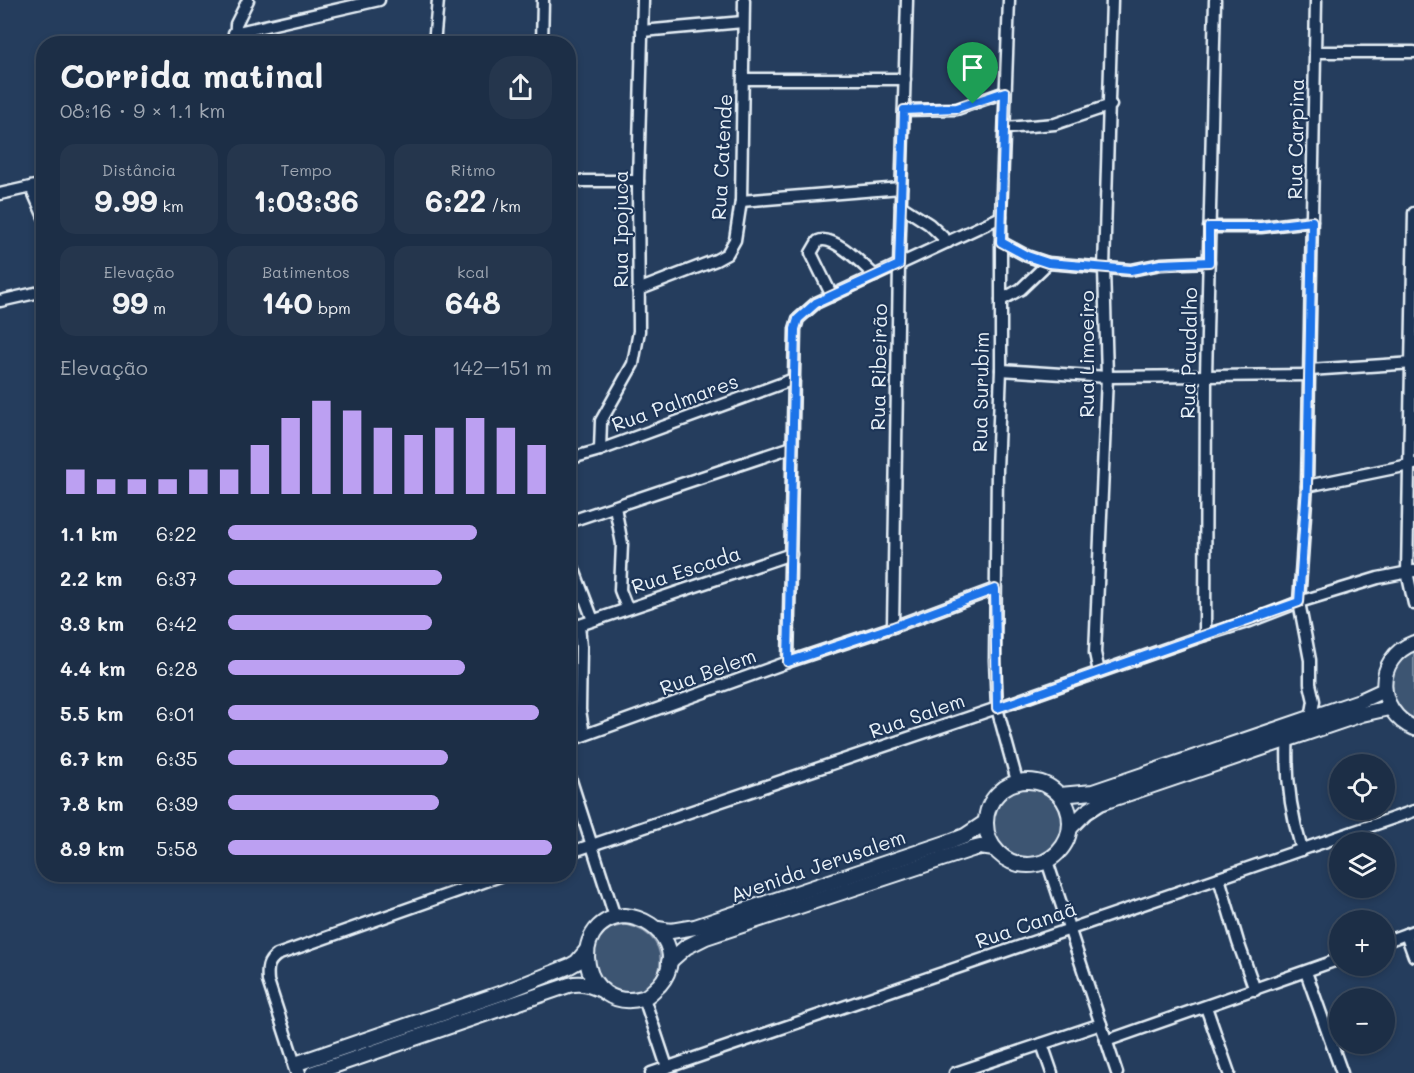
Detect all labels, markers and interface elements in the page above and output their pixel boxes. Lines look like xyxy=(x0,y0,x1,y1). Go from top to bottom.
pin xyxy=(947,42,998,104)
icon: arrive xyxy=(956,51,989,84)
text: Corrida matinal xyxy=(60,53,323,96)
button: share xyxy=(489,56,552,119)
street label: Rua Carpina xyxy=(1281,78,1309,200)
street label: Rua Catende xyxy=(705,93,737,221)
text: 08:16 · 9 × 1.1 km xyxy=(60,97,225,123)
text: Distância xyxy=(102,159,176,180)
text: Tempo xyxy=(281,159,331,180)
text: Ritmo xyxy=(451,159,495,180)
street label: Rua Ipojuca xyxy=(607,170,633,288)
text: 9.99 xyxy=(94,180,157,220)
text: 1:03:36 xyxy=(253,180,359,220)
text: 6:22 xyxy=(425,180,486,220)
text: km xyxy=(157,195,184,216)
text: /km xyxy=(486,195,521,216)
text: Elevação xyxy=(104,261,174,282)
text: Batimentos xyxy=(262,261,350,282)
text: kcal xyxy=(457,261,489,282)
text: 99 xyxy=(112,282,148,322)
text: 140 xyxy=(261,282,313,322)
text: 648 xyxy=(445,282,501,322)
street label: Rua Paudalho xyxy=(1174,287,1202,419)
street label: Rua Limoeiro xyxy=(1073,290,1099,418)
text: m xyxy=(148,297,166,318)
text: bpm xyxy=(313,297,351,318)
street label: Rua Ribeirão xyxy=(864,303,892,431)
street label: Rua Surubim xyxy=(966,331,994,453)
text: Elevação xyxy=(60,354,148,380)
text: 142–151 m xyxy=(452,354,552,380)
street label: Rua Palmares xyxy=(608,367,742,437)
text: 1.1 km xyxy=(60,520,118,546)
text: 6:22 xyxy=(156,520,197,546)
street label: Rua Escada xyxy=(628,539,744,599)
text: 2.2 km xyxy=(60,565,122,591)
text: 6:37 xyxy=(156,565,197,591)
text: 3.3 km xyxy=(60,610,124,636)
text: 6:42 xyxy=(156,610,197,636)
street label: Rua Belem xyxy=(656,642,759,701)
text: 4.4 km xyxy=(60,655,125,681)
text: 6:28 xyxy=(156,655,198,681)
street label: Rua Salem xyxy=(865,687,968,744)
text: 5.5 km xyxy=(60,700,123,726)
text: 6:01 xyxy=(156,700,196,726)
text: 6.7 km xyxy=(60,745,123,771)
text: 6:35 xyxy=(156,745,198,771)
map controls xyxy=(1329,754,1395,1054)
button: locate xyxy=(1329,754,1395,820)
text: 7.8 km xyxy=(60,790,124,816)
text: 6:39 xyxy=(156,790,198,816)
street label: Avenida Jerusalem xyxy=(727,823,909,907)
button: layers xyxy=(1329,832,1395,898)
text: 8.9 km xyxy=(60,835,124,861)
text: 5:58 xyxy=(156,835,198,861)
street label: Rua Canaã xyxy=(972,895,1080,953)
button: + xyxy=(1329,910,1395,976)
button: − xyxy=(1329,988,1395,1054)

